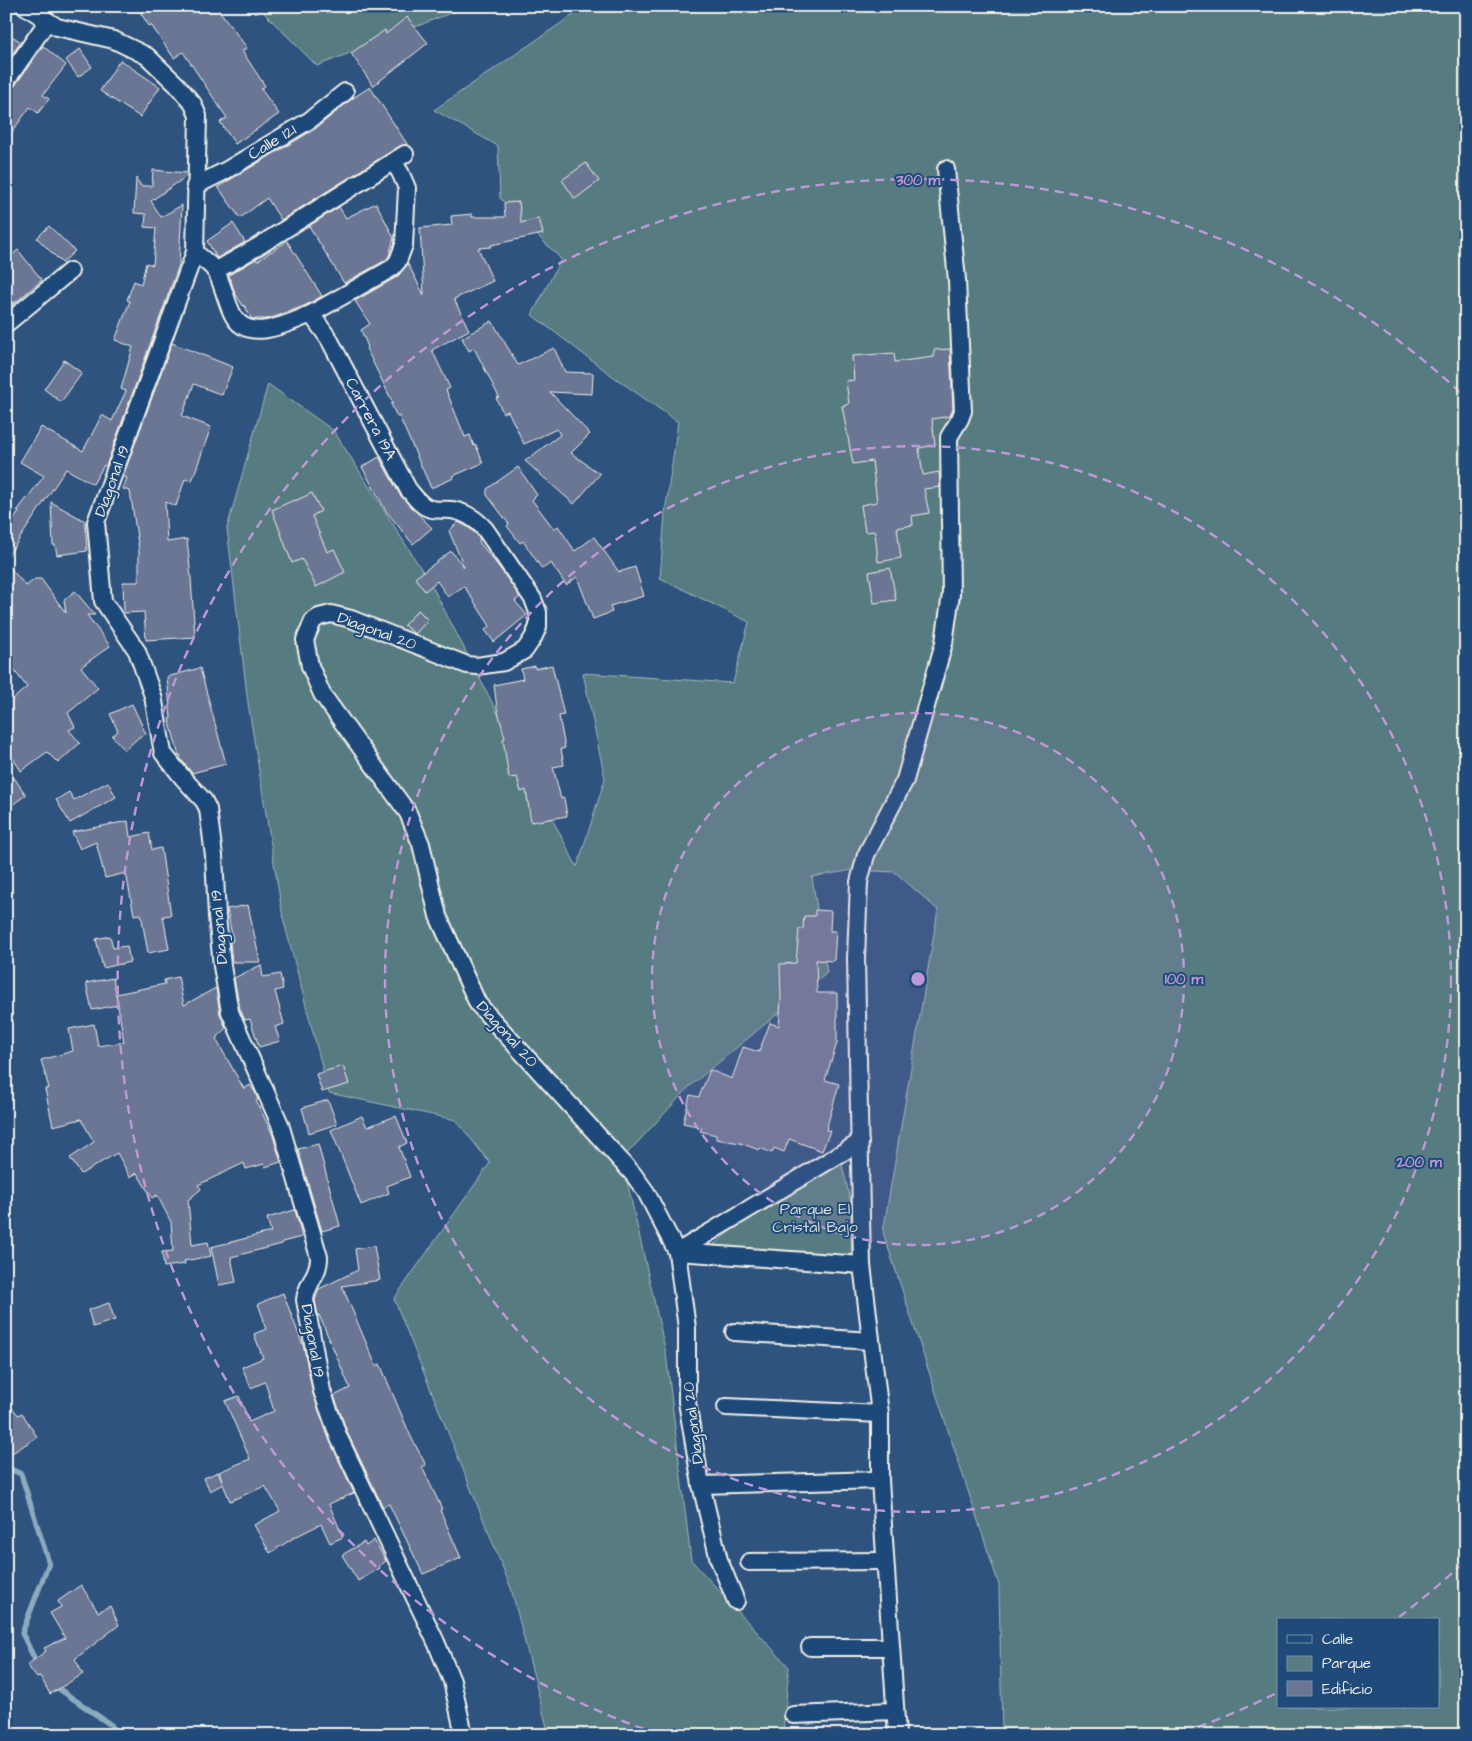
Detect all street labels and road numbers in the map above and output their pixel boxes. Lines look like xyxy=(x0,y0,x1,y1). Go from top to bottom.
street label: Calle 121 xyxy=(244,119,300,165)
street label: Carrera 19A xyxy=(340,374,402,464)
street label: Diagonal 19 xyxy=(89,442,136,520)
street label: Diagonal 20 xyxy=(334,607,420,656)
street label: Diagonal 19 xyxy=(205,889,234,965)
street label: Diagonal 20 xyxy=(470,996,543,1073)
street label: Diagonal 19 xyxy=(295,1302,330,1380)
street label: Diagonal 20 xyxy=(677,1381,710,1465)

